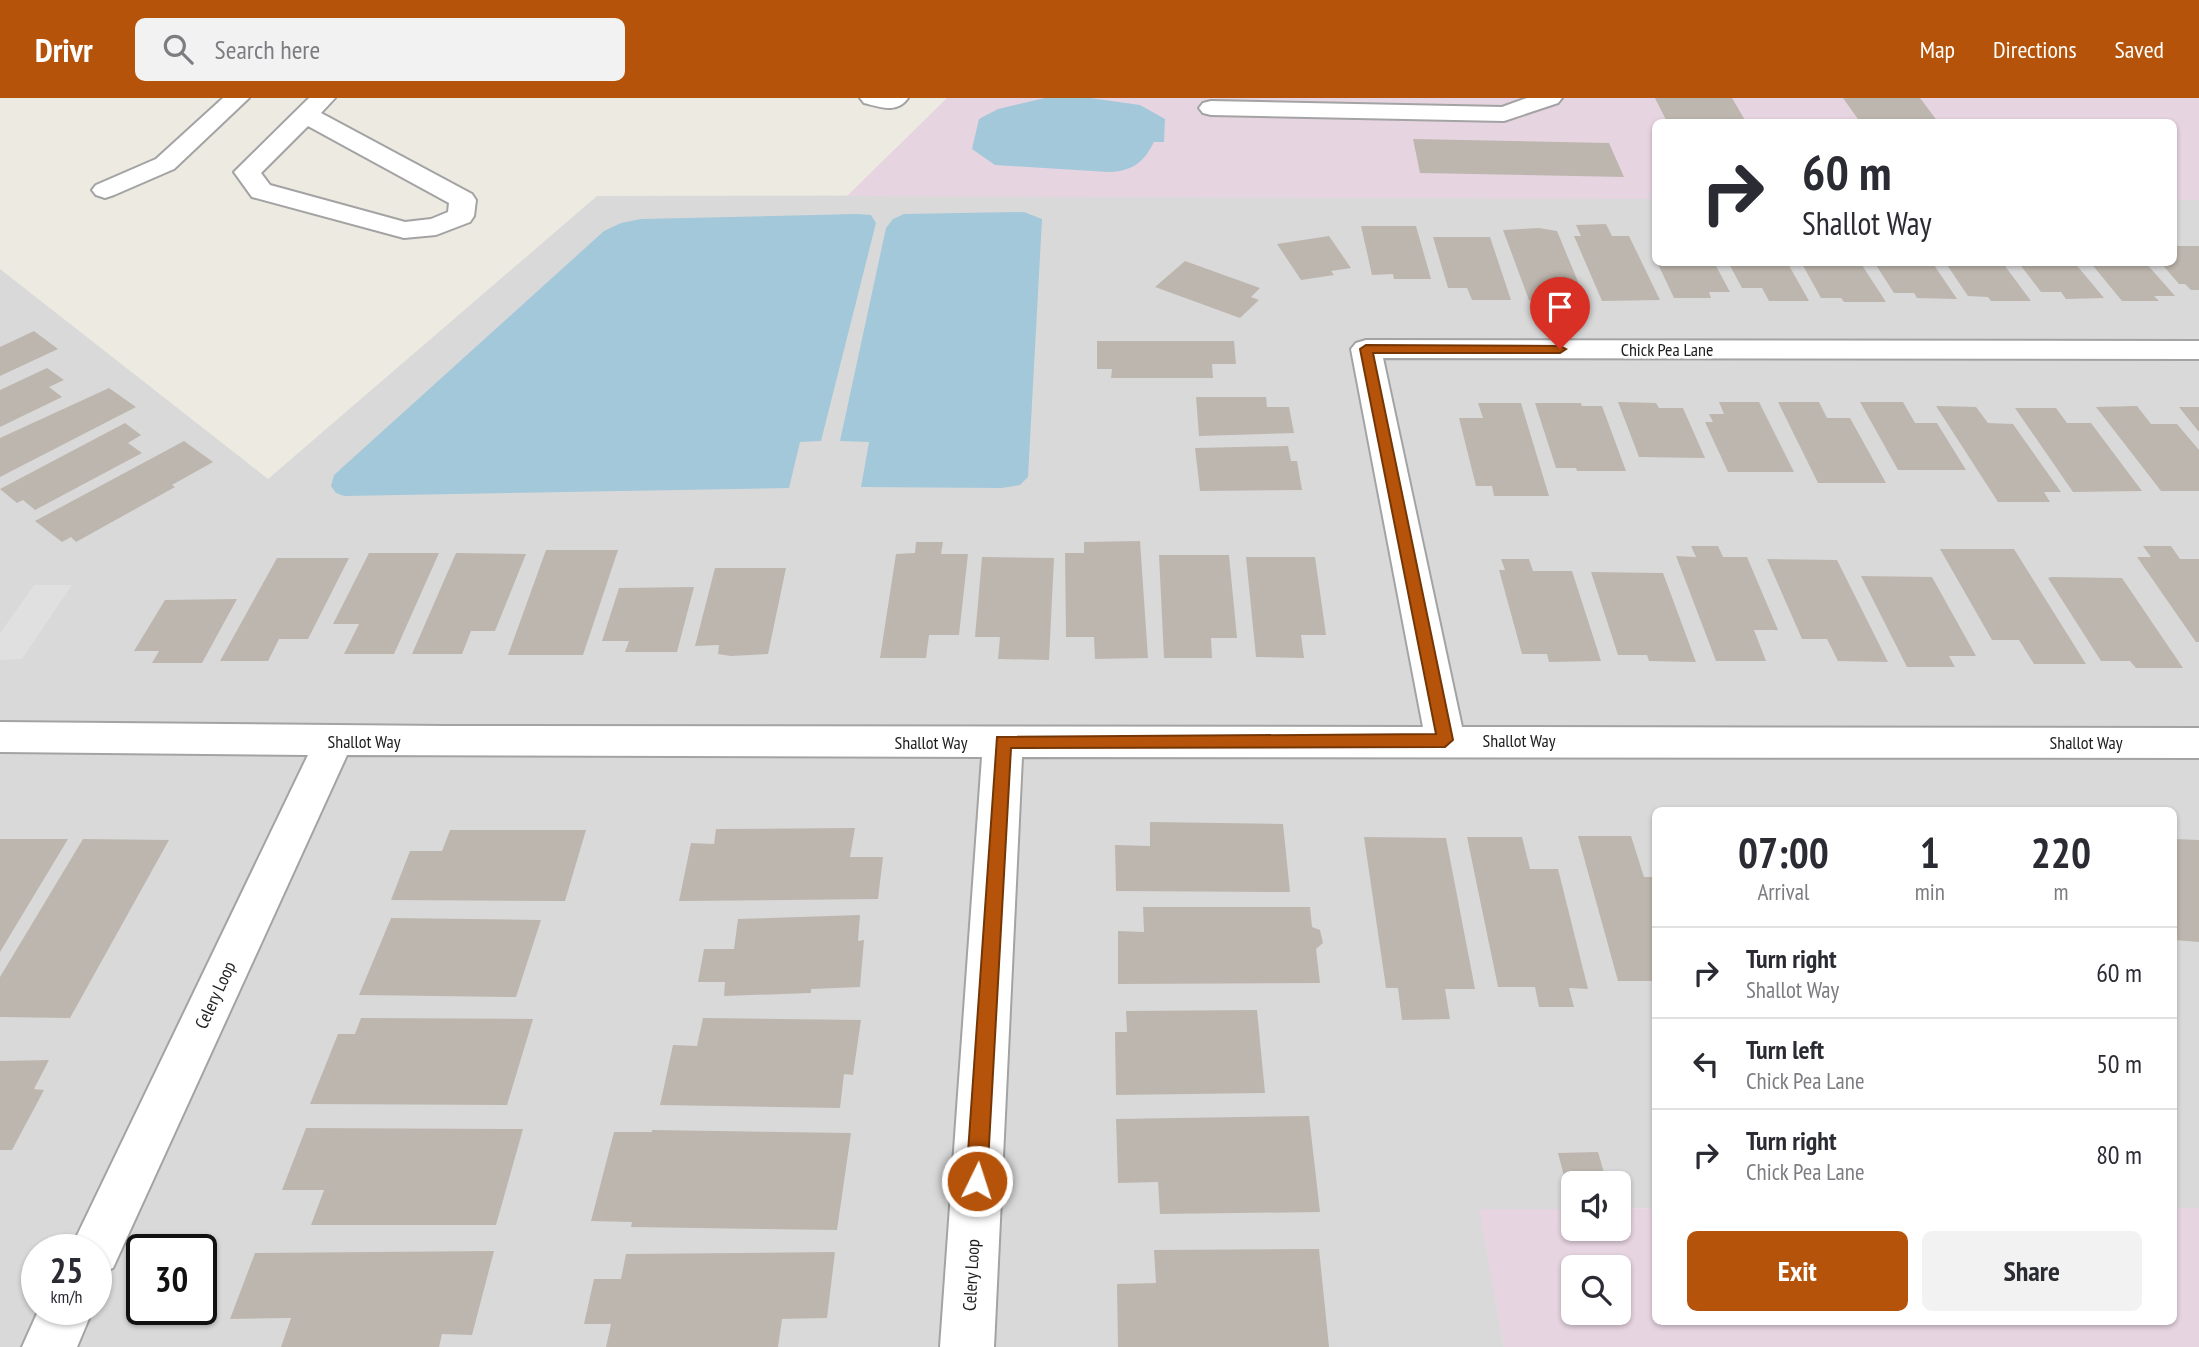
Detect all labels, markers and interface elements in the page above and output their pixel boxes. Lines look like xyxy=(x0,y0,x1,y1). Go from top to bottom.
search box xyxy=(135,18,625,81)
text: Drivr xyxy=(35,28,93,71)
icon: search xyxy=(159,30,197,68)
text: Search here xyxy=(215,33,320,66)
text: Map xyxy=(1920,34,1955,65)
text: Directions xyxy=(1993,34,2077,65)
text: Saved xyxy=(2115,34,2164,65)
text: 60 m xyxy=(1802,140,1891,204)
icon: right xyxy=(1687,147,1778,238)
text: Shallot Way xyxy=(1802,202,1932,244)
pin xyxy=(1530,277,1590,349)
icon: arrive xyxy=(1541,288,1579,326)
street label: Chick Pea Lane xyxy=(1621,338,1713,361)
street label: Shallot Way xyxy=(1483,729,1556,752)
street label: Shallot Way xyxy=(328,730,401,753)
street label: Shallot Way xyxy=(895,731,968,754)
street label: Shallot Way xyxy=(2050,731,2123,754)
text: 07:00 xyxy=(1738,825,1829,880)
text: 1 xyxy=(1920,825,1940,880)
text: 220 xyxy=(2031,825,2091,880)
text: Arrival xyxy=(1757,877,1809,906)
text: min xyxy=(1915,877,1945,906)
text: m xyxy=(2053,877,2068,906)
text: Turn right xyxy=(1746,942,1837,975)
icon: right xyxy=(1687,954,1725,992)
text: 60 m xyxy=(2096,956,2142,989)
street label: Celery Loop xyxy=(189,957,241,1032)
text: Shallot Way xyxy=(1746,975,1839,1004)
text: Turn left xyxy=(1746,1033,1824,1066)
icon: left xyxy=(1687,1045,1725,1083)
text: 50 m xyxy=(2096,1047,2142,1080)
text: Chick Pea Lane xyxy=(1746,1066,1864,1095)
text: Turn right xyxy=(1746,1124,1837,1157)
icon: right xyxy=(1687,1136,1725,1174)
text: 80 m xyxy=(2096,1138,2142,1171)
position arrow xyxy=(940,1144,1014,1218)
text: Chick Pea Lane xyxy=(1746,1157,1864,1186)
map controls xyxy=(1561,1171,1631,1325)
button: sound xyxy=(1561,1171,1631,1241)
button: Exit xyxy=(1687,1231,1908,1311)
button: Share xyxy=(1922,1231,2142,1311)
speed limit sign: 30 xyxy=(126,1234,217,1325)
street label: Celery Loop xyxy=(958,1238,984,1311)
text: 25 xyxy=(50,1247,83,1293)
button: search xyxy=(1561,1255,1631,1325)
text: km/h xyxy=(51,1285,82,1308)

